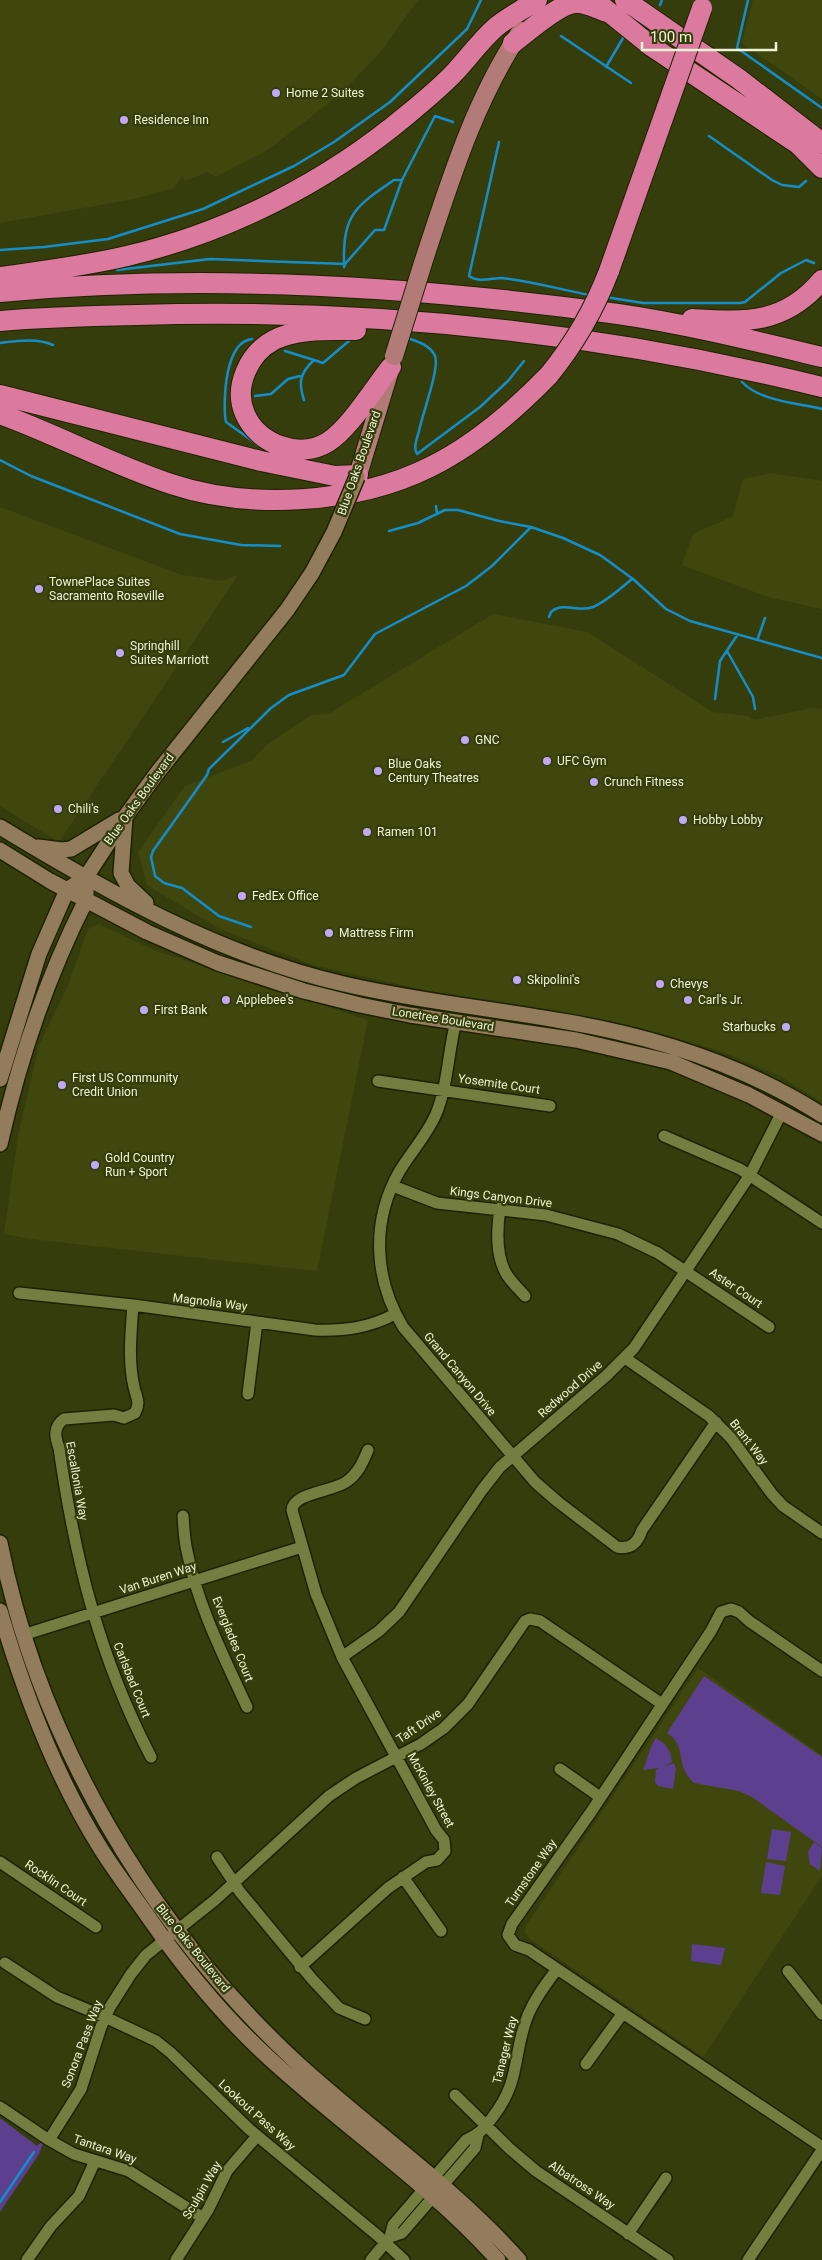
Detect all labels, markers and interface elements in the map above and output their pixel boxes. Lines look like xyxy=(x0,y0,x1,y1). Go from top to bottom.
scale bar xyxy=(642,20,776,52)
text: 100 m xyxy=(650,28,692,46)
place label: Home 2 Suites xyxy=(286,86,364,100)
marker: Home 2 Suites xyxy=(270,87,282,99)
place label: Residence Inn xyxy=(134,113,209,127)
marker: Residence Inn xyxy=(118,114,130,126)
street label: Blue Oaks Boulevard xyxy=(335,409,383,517)
place label: TownePlace Suites Sacramento Roseville xyxy=(49,575,164,603)
marker: TownePlace Suites Sacramento Roseville xyxy=(33,583,45,595)
place label: Springhill Suites Marriott xyxy=(130,639,209,667)
marker: Springhill Suites Marriott xyxy=(114,647,126,659)
place label: GNC xyxy=(475,733,500,747)
marker: GNC xyxy=(459,734,471,746)
street label: Blue Oaks Boulevard xyxy=(101,751,177,847)
place label: UFC Gym xyxy=(557,754,607,768)
marker: UFC Gym xyxy=(541,755,553,767)
place label: Blue Oaks Century Theatres xyxy=(388,757,479,785)
marker: Blue Oaks Century Theatres xyxy=(372,765,384,777)
place label: Crunch Fitness xyxy=(604,775,684,789)
marker: Crunch Fitness xyxy=(588,776,600,788)
place label: Chili's xyxy=(68,802,99,816)
marker: Chili's xyxy=(52,803,64,815)
place label: Hobby Lobby xyxy=(693,813,763,827)
marker: Hobby Lobby xyxy=(677,814,689,826)
place label: Ramen 101 xyxy=(377,825,438,839)
marker: Ramen 101 xyxy=(361,826,373,838)
place label: FedEx Office xyxy=(252,889,319,903)
marker: FedEx Office xyxy=(236,890,248,902)
place label: Mattress Firm xyxy=(339,926,414,940)
marker: Mattress Firm xyxy=(323,927,335,939)
place label: Skipolini's xyxy=(527,973,580,987)
marker: Skipolini's xyxy=(511,974,523,986)
place label: Chevys xyxy=(670,977,708,991)
marker: Chevys xyxy=(654,978,666,990)
place label: Applebee's xyxy=(236,993,294,1007)
place label: Carl's Jr. xyxy=(698,993,743,1007)
marker: Applebee's xyxy=(220,994,232,1006)
marker: Carl's Jr. xyxy=(682,994,694,1006)
place label: First Bank xyxy=(154,1003,208,1017)
marker: First Bank xyxy=(138,1004,150,1016)
street label: Lonetree Boulevard xyxy=(391,1004,495,1034)
place label: Starbucks xyxy=(722,1020,776,1034)
marker: Starbucks xyxy=(780,1021,792,1033)
place label: First US Community Credit Union xyxy=(72,1071,178,1099)
street label: Yosemite Court xyxy=(457,1071,541,1097)
marker: First US Community Credit Union xyxy=(56,1079,68,1091)
place label: Gold Country Run + Sport xyxy=(105,1151,175,1179)
marker: Gold Country Run + Sport xyxy=(89,1159,101,1171)
street label: Kings Canyon Drive xyxy=(449,1184,553,1210)
street label: Aster Court xyxy=(707,1265,765,1311)
street label: Magnolia Way xyxy=(172,1290,248,1314)
street label: Grand Canyon Drive xyxy=(421,1329,499,1419)
street label: Redwood Drive xyxy=(535,1357,605,1421)
street label: Brant Way xyxy=(727,1416,771,1468)
street label: Escallonia Way xyxy=(63,1440,91,1522)
street label: Van Buren Way xyxy=(118,1559,199,1597)
street label: Everglades Court xyxy=(210,1594,257,1684)
street label: Carlsbad Court xyxy=(111,1640,154,1720)
street label: Taft Drive xyxy=(394,1706,444,1746)
street label: McKinley Street xyxy=(405,1750,457,1830)
street label: Turnstone Way xyxy=(503,1836,560,1909)
street label: Rocklin Court xyxy=(22,1857,90,1909)
street label: Blue Oaks Boulevard xyxy=(153,1901,233,1995)
street label: Sonora Pass Way xyxy=(59,1998,105,2090)
street label: Tanager Way xyxy=(490,2015,520,2085)
street label: Lookout Pass Way xyxy=(216,2077,299,2153)
street label: Tantara Way xyxy=(72,2132,139,2166)
street label: Sculpin Way xyxy=(180,2158,224,2222)
street label: Albatross Way xyxy=(546,2158,618,2212)

